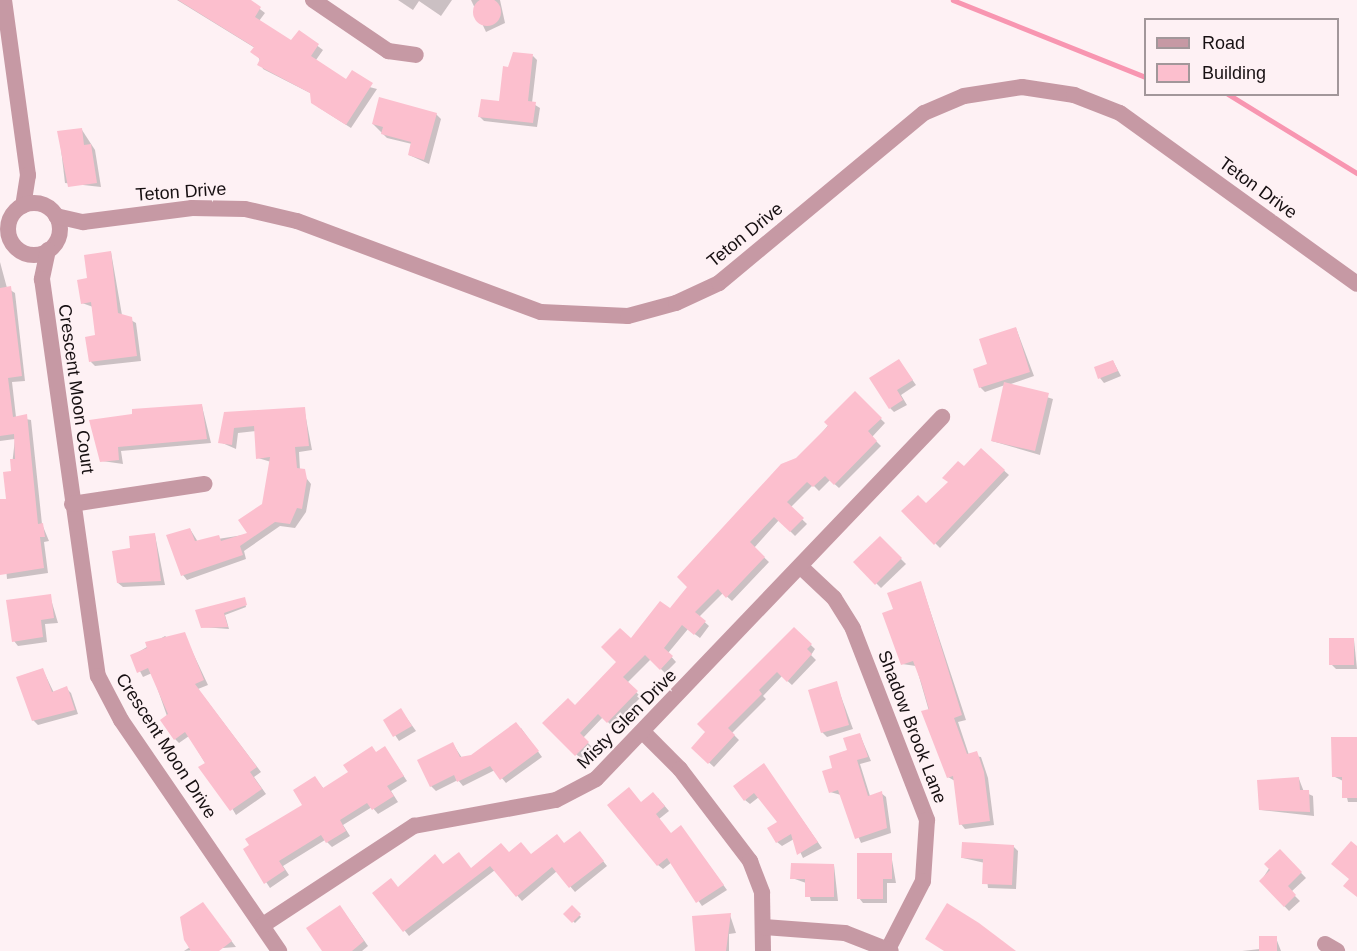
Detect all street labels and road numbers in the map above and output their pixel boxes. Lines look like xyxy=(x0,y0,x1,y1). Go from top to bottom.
street label: Teton Drive xyxy=(1215,153,1301,223)
street label: Teton Drive xyxy=(135,178,227,206)
street label: Teton Drive xyxy=(703,198,787,272)
street label: Crescent Moon Court xyxy=(53,303,99,475)
street label: Shadow Brook Lane xyxy=(873,647,951,807)
street label: Misty Glen Drive xyxy=(573,665,681,773)
street label: Crescent Moon Drive xyxy=(111,669,221,823)

